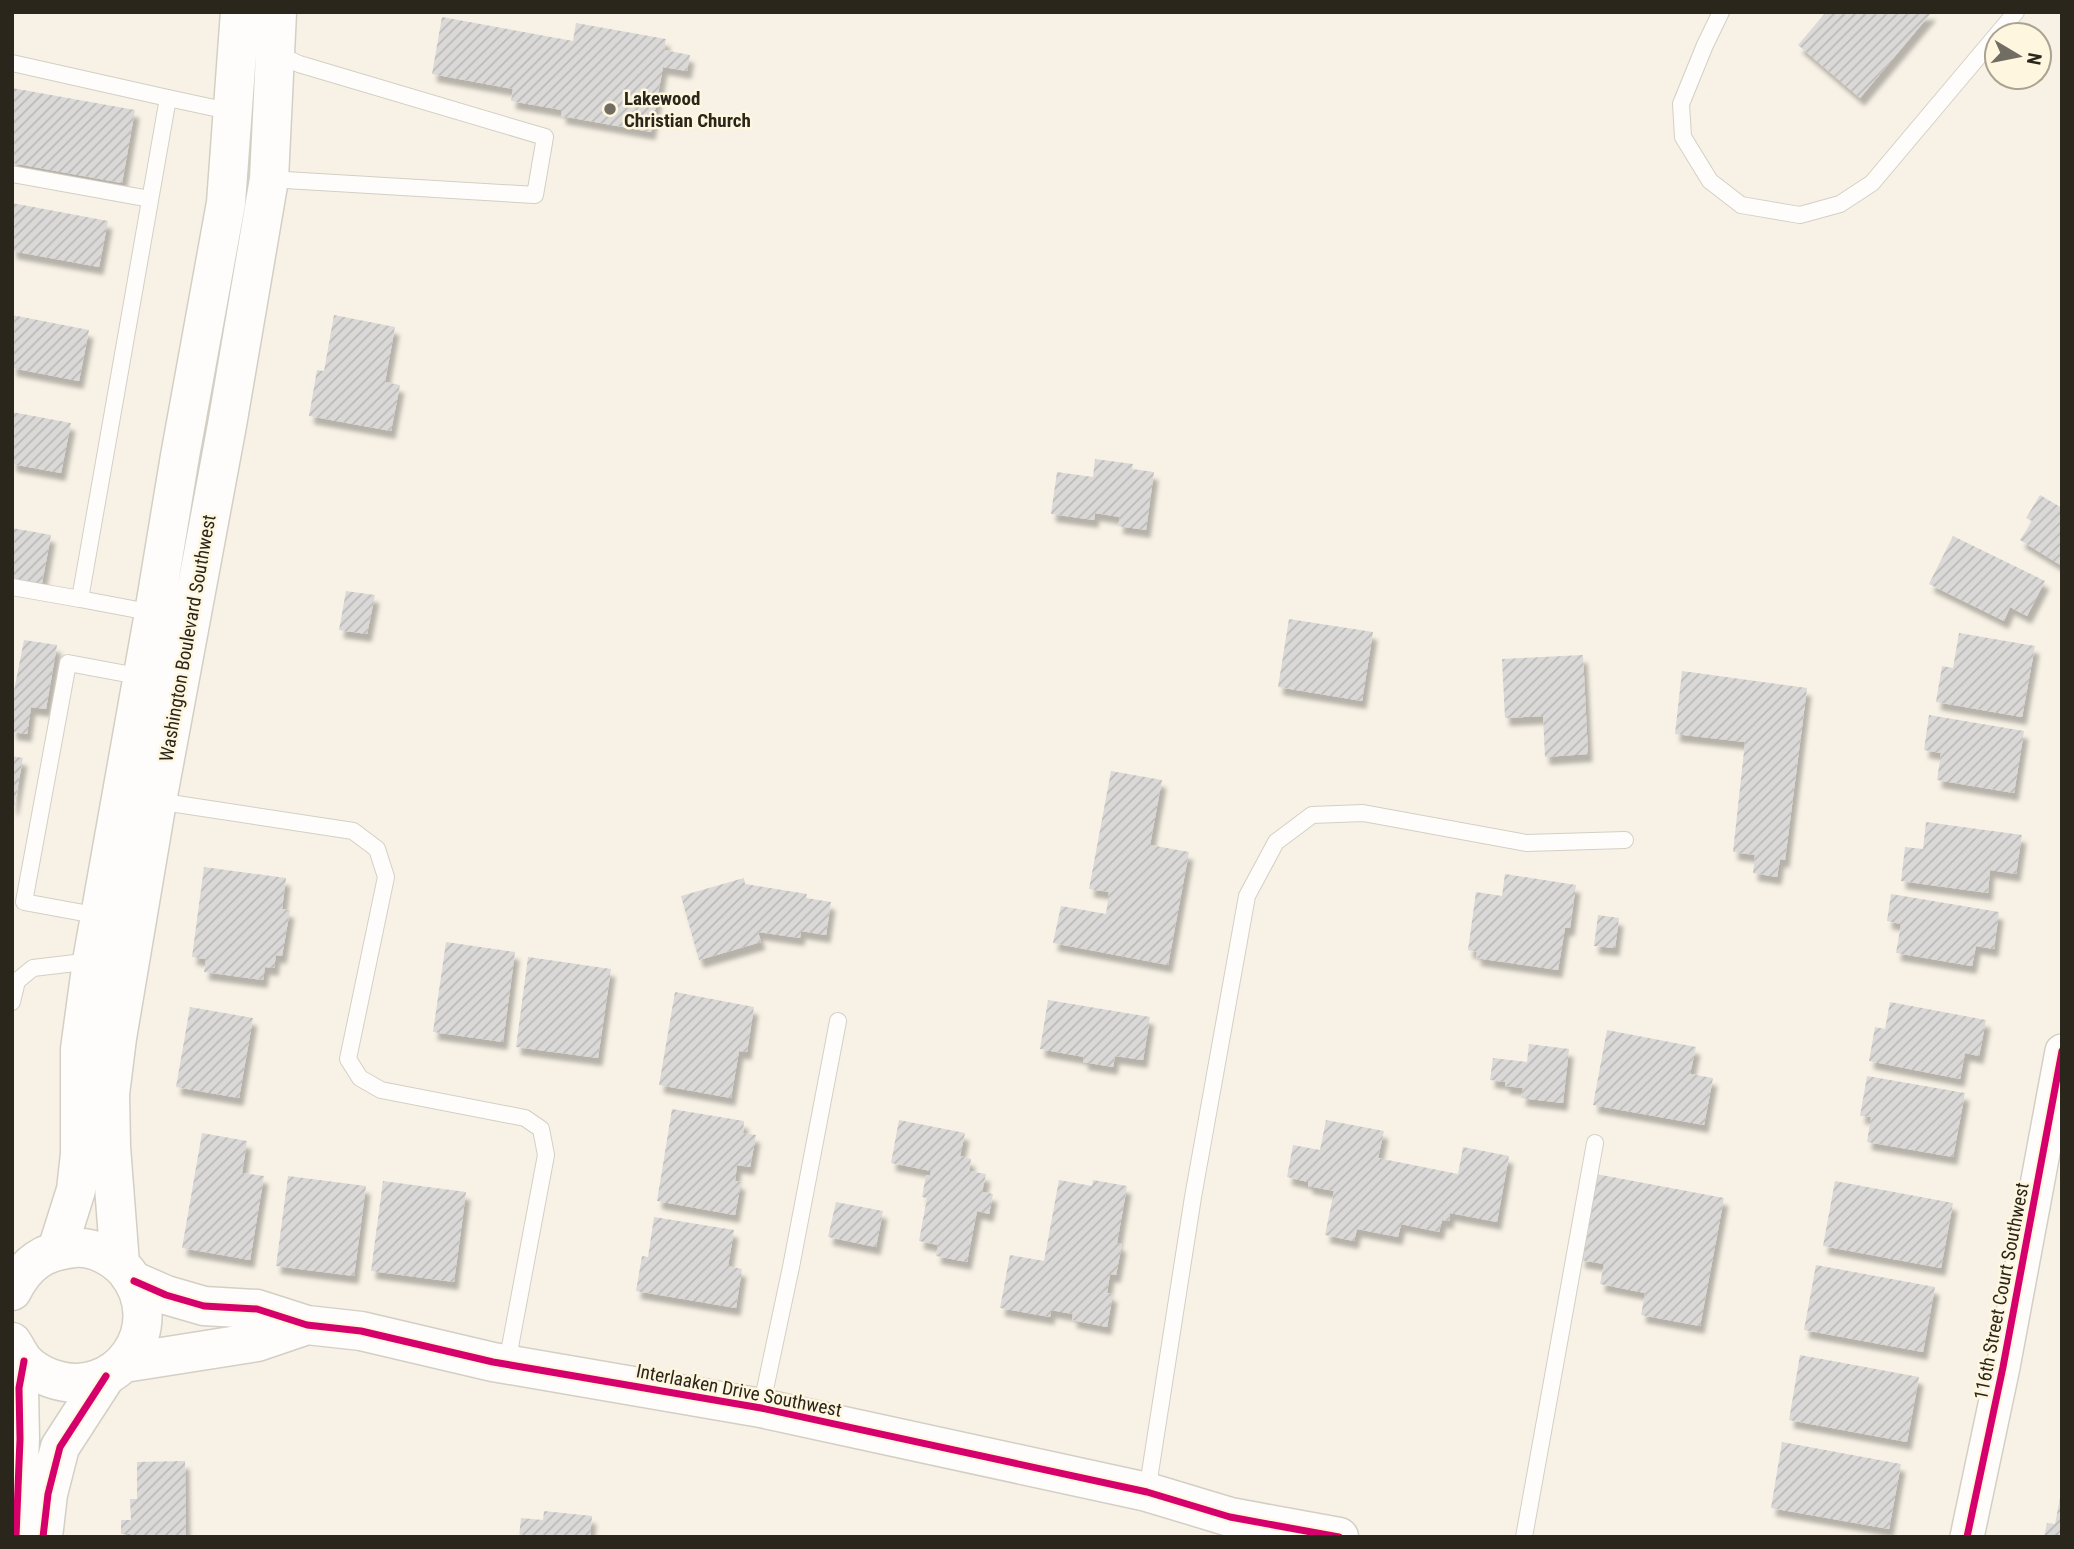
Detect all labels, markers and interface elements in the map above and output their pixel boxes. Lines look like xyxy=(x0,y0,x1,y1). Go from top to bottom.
north arrow xyxy=(1983,21,2053,91)
text: N xyxy=(2022,51,2047,67)
place label: Lakewood Christian Church xyxy=(624,87,751,132)
marker: Lakewood Christian Church xyxy=(602,101,618,117)
street label: Washington Boulevard Southwest xyxy=(154,513,221,763)
street label: 116th Street Court Southwest xyxy=(1969,1181,2034,1402)
street label: Interlaaken Drive Southwest xyxy=(634,1359,844,1422)

